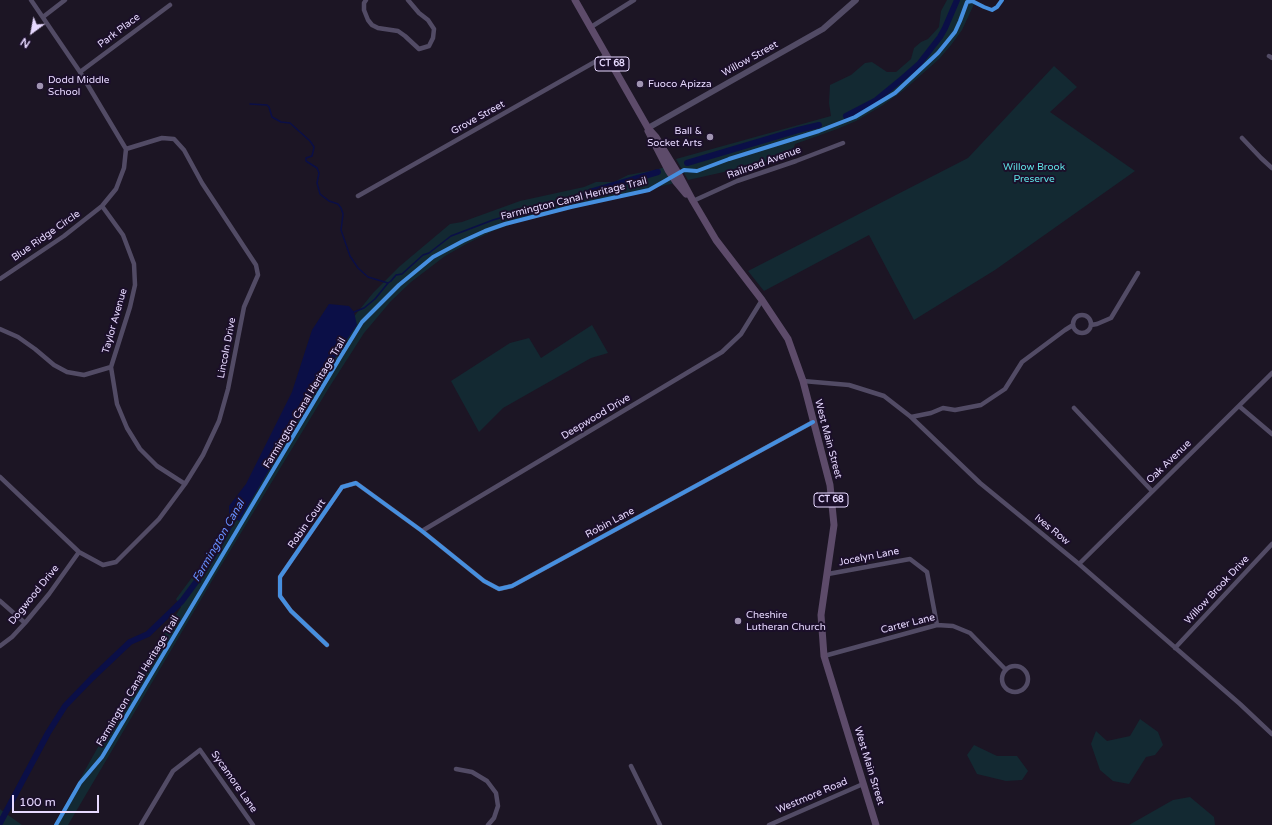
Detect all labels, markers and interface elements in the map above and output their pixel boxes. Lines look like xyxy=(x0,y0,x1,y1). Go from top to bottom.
street label: Park Place xyxy=(96,11,142,51)
north arrow xyxy=(12,12,52,52)
text: N xyxy=(18,35,33,50)
street label: Willow Street xyxy=(720,39,780,79)
road number: CT 68 xyxy=(595,57,629,71)
place label: Dodd Middle School xyxy=(48,74,109,98)
place label: Fuoco Apizza xyxy=(648,78,712,90)
marker: Fuoco Apizza xyxy=(635,79,645,89)
marker: Dodd Middle School xyxy=(35,81,45,91)
street label: Grove Street xyxy=(449,98,507,138)
place label: Ball & Socket Arts xyxy=(647,125,702,148)
marker: Ball & Socket Arts xyxy=(705,132,715,142)
street label: Railroad Avenue xyxy=(725,144,803,182)
park label: Willow Brook Preserve xyxy=(1003,161,1065,184)
street label: Farmington Canal Heritage Trail xyxy=(500,175,648,223)
street label: Blue Ridge Circle xyxy=(9,208,83,264)
street label: Taylor Avenue xyxy=(100,287,130,355)
street label: Lincoln Drive xyxy=(215,317,239,379)
street label: Farmington Canal Heritage Trail xyxy=(261,336,349,470)
street label: Deepwood Drive xyxy=(559,392,633,442)
street label: West Main Street xyxy=(812,398,844,480)
street label: Oak Avenue xyxy=(1144,438,1194,486)
road number: CT 68 xyxy=(814,493,848,507)
street label: Robin Court xyxy=(286,497,328,551)
water label: Farmington Canal xyxy=(190,498,248,584)
street label: Robin Lane xyxy=(583,505,637,541)
street label: Ives Row xyxy=(1032,512,1072,548)
street label: Jocelyn Lane xyxy=(838,545,900,569)
street label: Willow Brook Drive xyxy=(1182,553,1252,627)
street label: Dogwood Drive xyxy=(6,563,62,627)
place label: Cheshire Lutheran Church xyxy=(746,609,826,632)
street label: Carter Lane xyxy=(880,611,936,637)
street label: Farmington Canal Heritage Trail xyxy=(94,614,182,748)
marker: Cheshire Lutheran Church xyxy=(733,616,743,626)
street label: West Main Street xyxy=(851,725,887,807)
street label: Sycamore Lane xyxy=(208,749,260,815)
street label: Westmore Road xyxy=(775,776,849,816)
scale bar xyxy=(14,787,101,813)
text: 100 m xyxy=(19,795,56,809)

